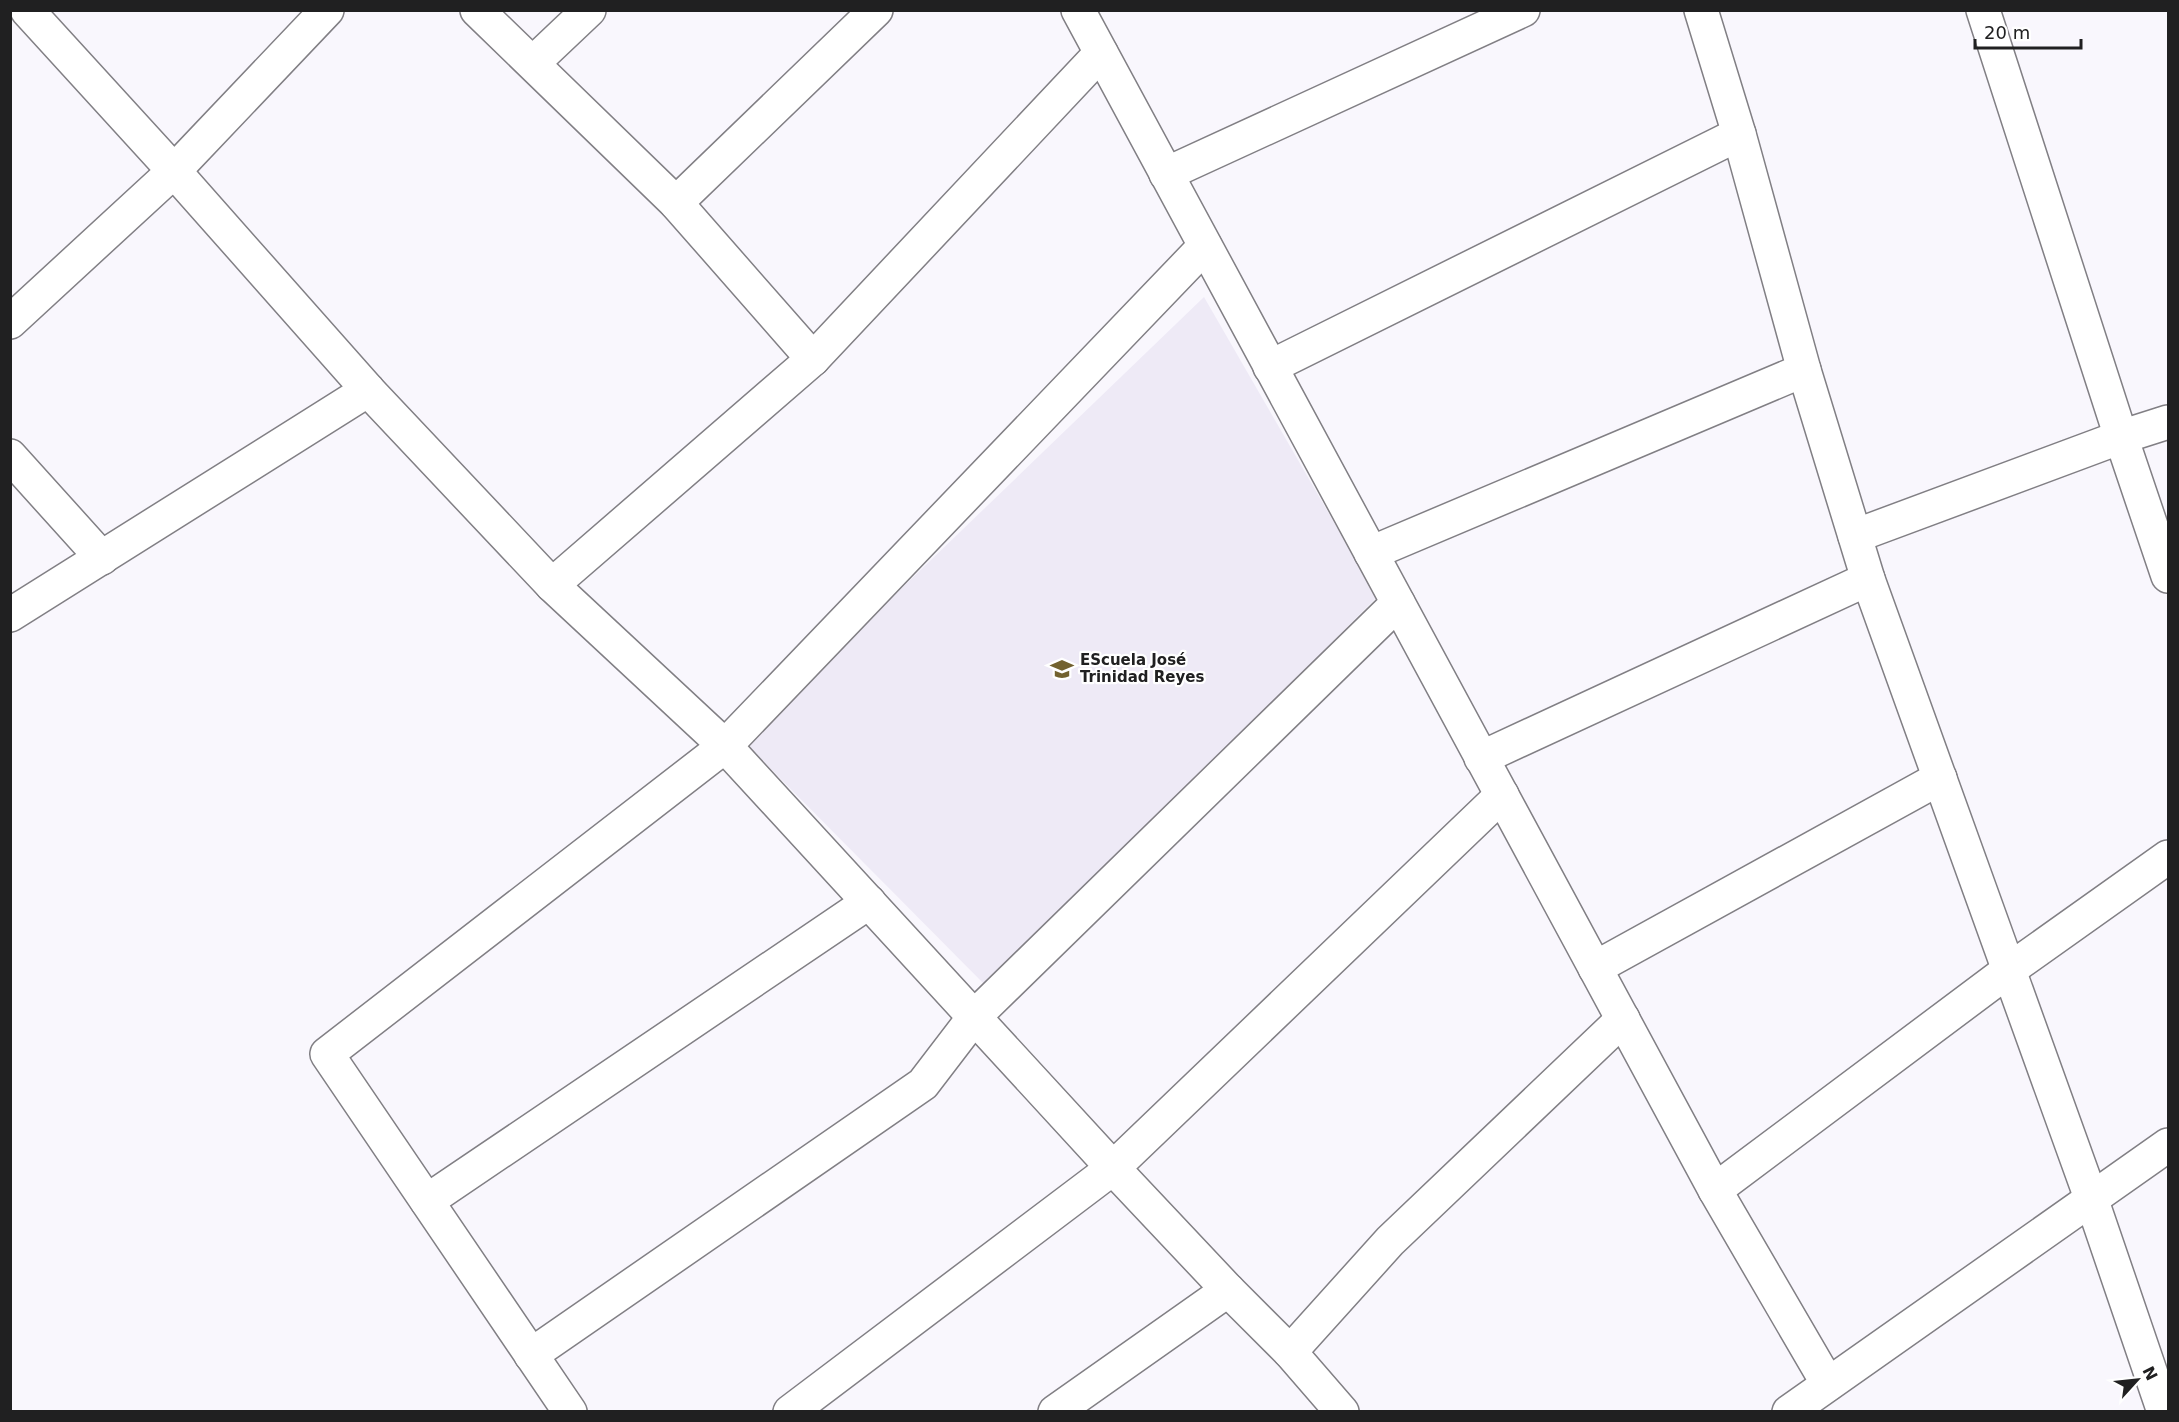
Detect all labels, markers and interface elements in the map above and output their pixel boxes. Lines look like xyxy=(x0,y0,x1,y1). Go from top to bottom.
scale bar xyxy=(1975,12,2082,50)
text: 20 m xyxy=(1984,22,2030,43)
place label: EScuela José Trinidad Reyes xyxy=(1080,651,1204,686)
school or university icon: EScuela José Trinidad Reyes xyxy=(1049,656,1075,682)
north arrow xyxy=(2107,1350,2167,1410)
text: N xyxy=(2138,1363,2161,1384)

